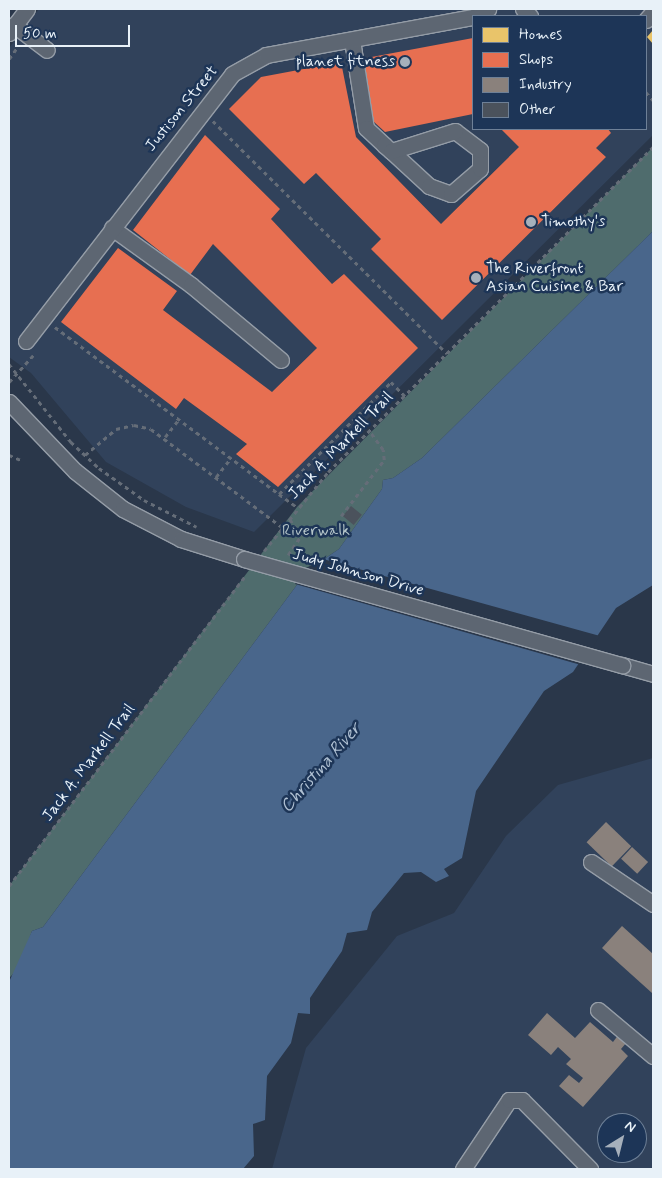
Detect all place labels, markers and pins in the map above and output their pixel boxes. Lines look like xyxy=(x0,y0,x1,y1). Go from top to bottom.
place label: planet fitness xyxy=(296,52,395,72)
marker: planet fitness xyxy=(399,56,411,68)
place label: Timothy's xyxy=(541,212,605,232)
marker: Timothy's xyxy=(525,216,537,228)
place label: The Riverfront Asian Cuisine & Bar xyxy=(486,259,627,297)
marker: The Riverfront Asian Cuisine & Bar xyxy=(470,272,482,284)

